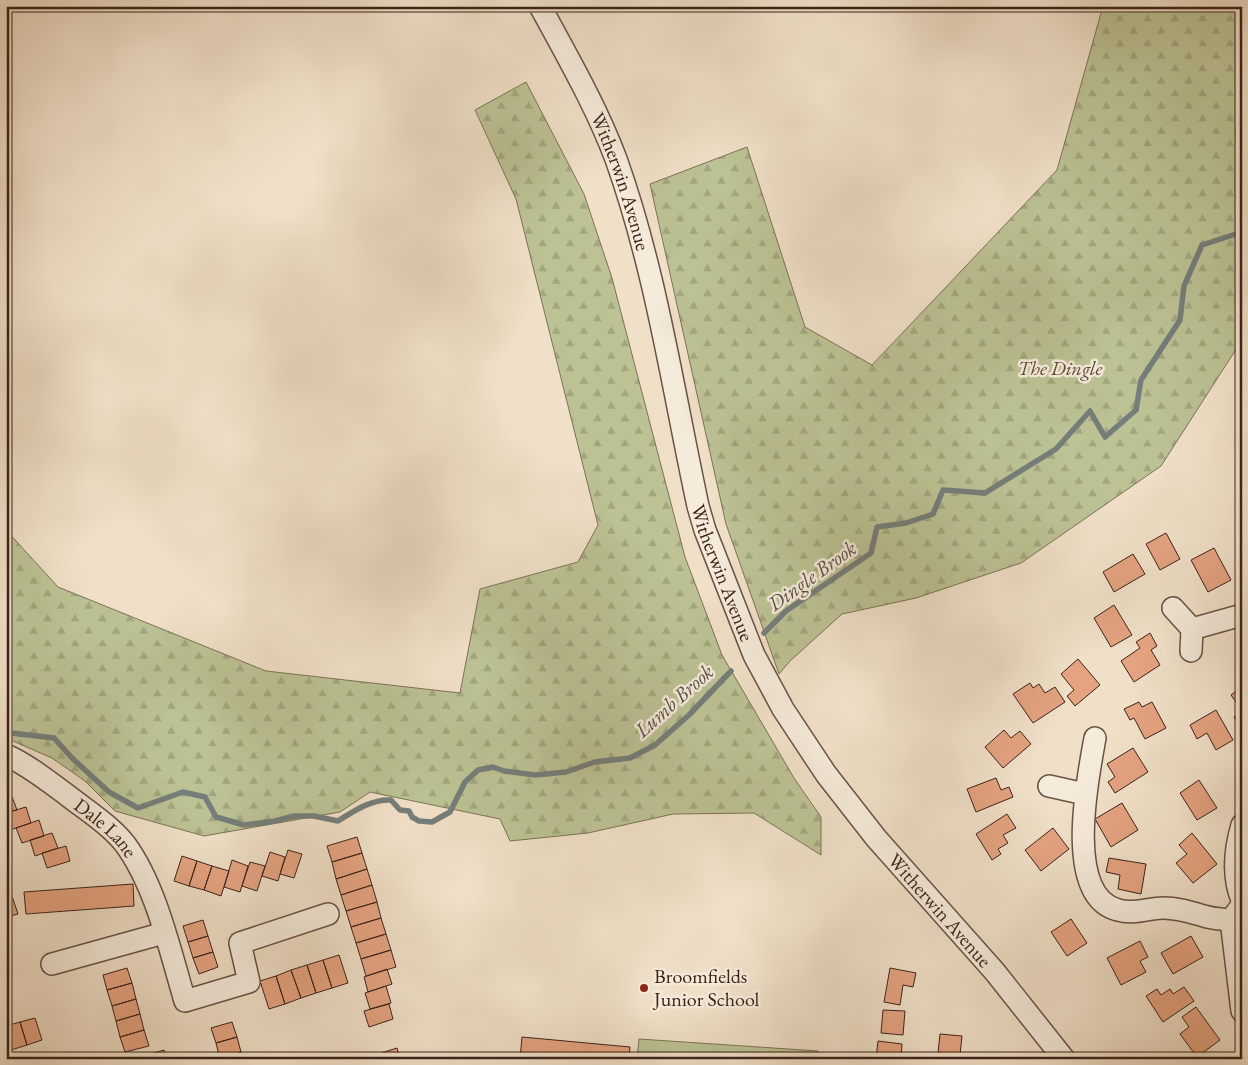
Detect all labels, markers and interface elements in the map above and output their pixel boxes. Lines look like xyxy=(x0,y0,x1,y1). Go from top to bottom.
street label: Witherwin Avenue xyxy=(585,108,656,254)
park label: The Dingle xyxy=(1018,355,1102,381)
street label: Witherwin Avenue xyxy=(685,501,760,645)
water label: Dingle Brook xyxy=(761,534,862,617)
water label: Lumb Brook xyxy=(628,658,719,744)
street label: Dale Lane xyxy=(69,792,144,862)
street label: Witherwin Avenue xyxy=(882,847,998,973)
place label: Broomfields Junior School xyxy=(652,963,760,1012)
marker: Broomfields Junior School xyxy=(638,982,650,994)

